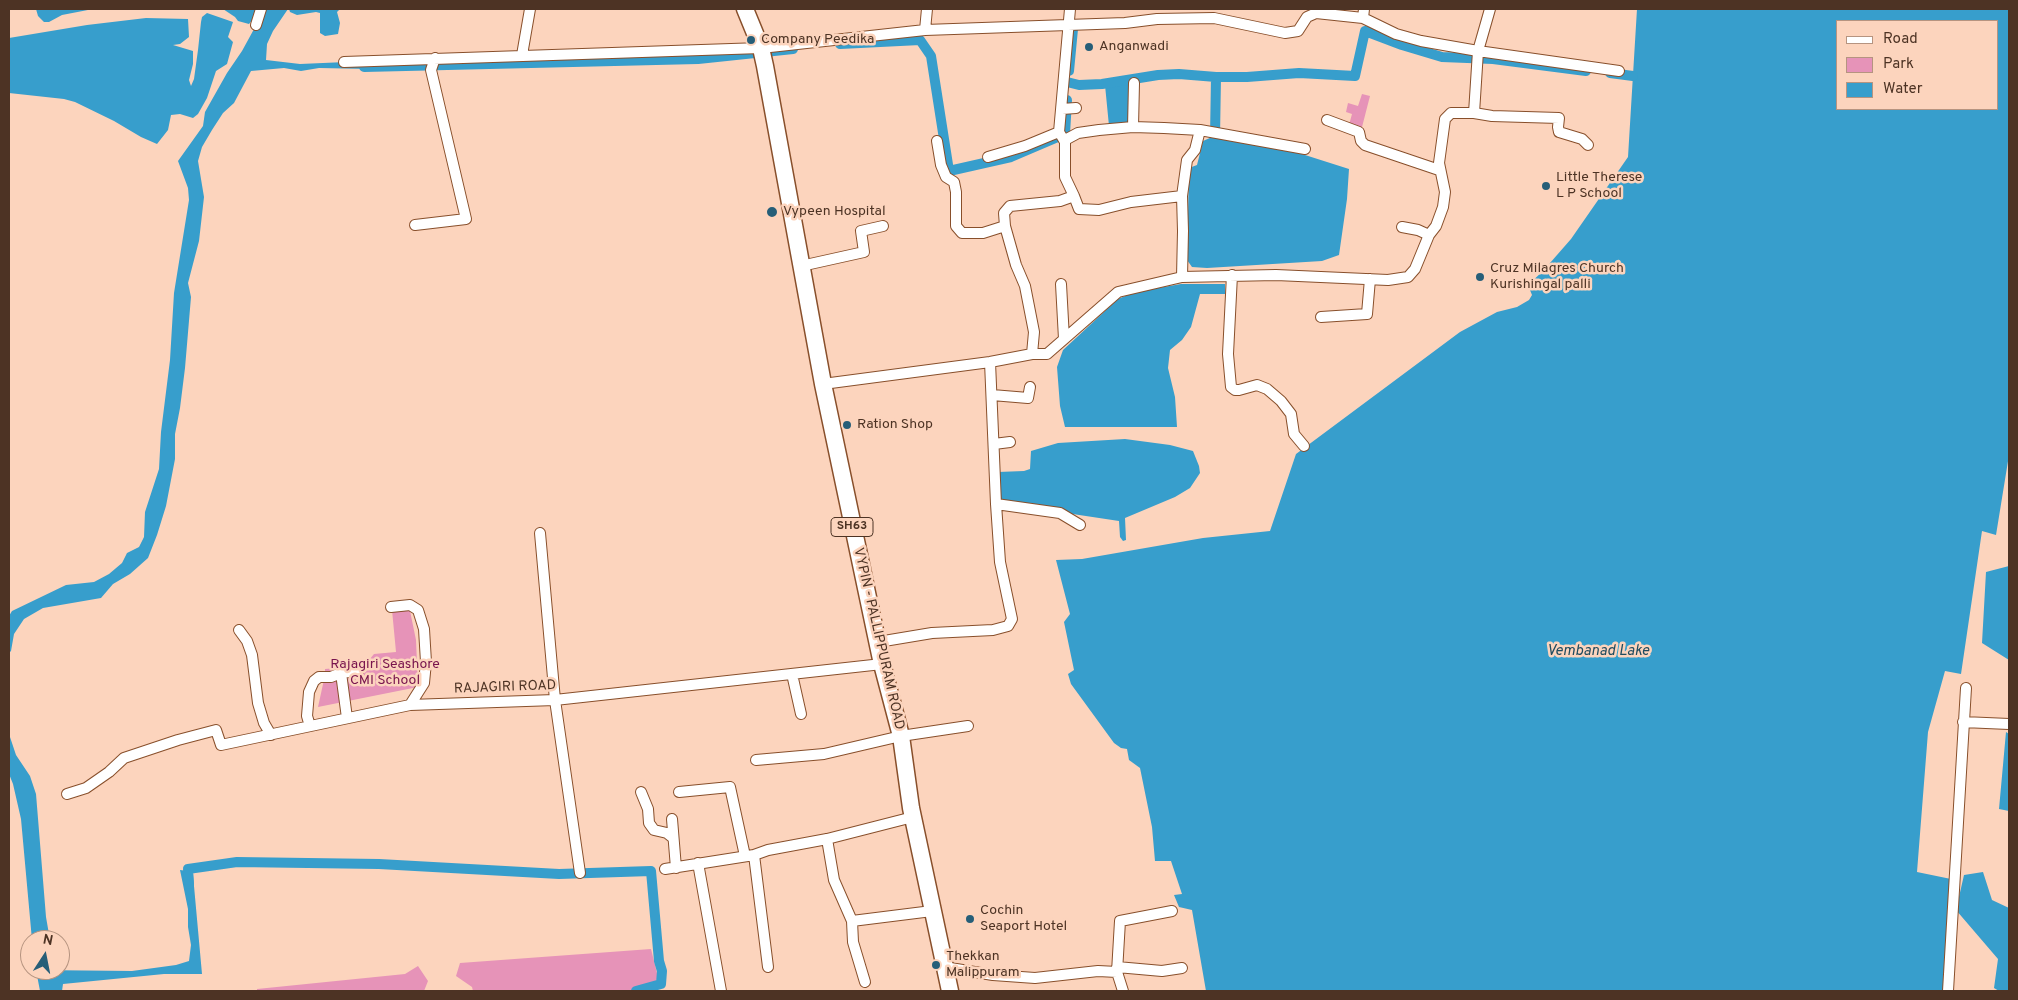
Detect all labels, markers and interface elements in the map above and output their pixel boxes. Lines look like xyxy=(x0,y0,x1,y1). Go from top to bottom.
legend xyxy=(1836,20,1998,110)
text: Road xyxy=(1883,30,1918,49)
place label: Company Peedika xyxy=(761,32,874,48)
marker: Company Peedika xyxy=(745,34,757,46)
place label: Anganwadi xyxy=(1099,39,1169,55)
marker: Anganwadi xyxy=(1083,41,1095,53)
text: Park xyxy=(1883,55,1914,74)
text: Water xyxy=(1883,80,1922,99)
place label: Little Therese L P School xyxy=(1556,170,1642,202)
marker: Little Therese L P School xyxy=(1540,180,1552,192)
place label: Vypeen Hospital xyxy=(783,204,886,220)
marker: Vypeen Hospital xyxy=(765,205,779,219)
place label: Cruz Milagres Church Kurishingal palli xyxy=(1490,261,1624,294)
marker: Cruz Milagres Church Kurishingal palli xyxy=(1474,271,1486,283)
place label: Ration Shop xyxy=(857,417,933,433)
marker: Ration Shop xyxy=(841,419,853,431)
road number: SH63 xyxy=(831,518,873,536)
street label: VYPIN - PALLIPPURAM ROAD xyxy=(849,546,907,732)
water label: Vembanad Lake xyxy=(1547,643,1649,661)
park label: Rajagiri Seashore CMI School xyxy=(330,657,440,690)
street label: RAJAGIRI ROAD xyxy=(454,678,556,698)
place label: Cochin Seaport Hotel xyxy=(980,903,1067,936)
marker: Cochin Seaport Hotel xyxy=(964,913,976,925)
north arrow xyxy=(20,930,70,980)
text: N xyxy=(41,931,54,950)
place label: Thekkan Malippuram xyxy=(946,949,1020,982)
marker: Thekkan Malippuram xyxy=(930,959,942,971)

